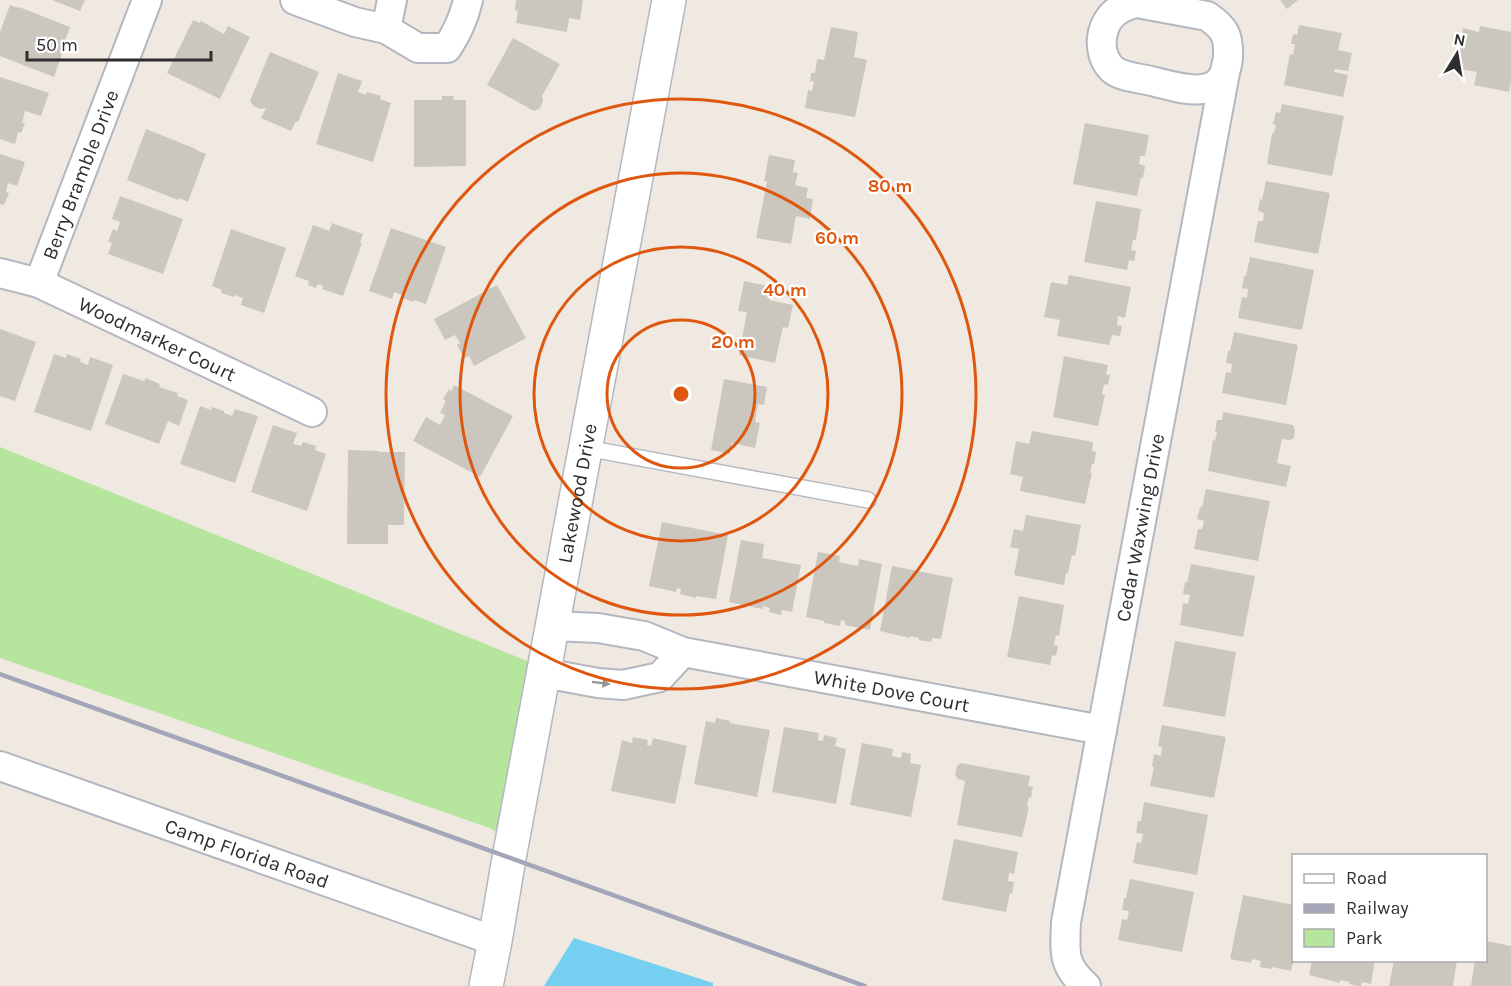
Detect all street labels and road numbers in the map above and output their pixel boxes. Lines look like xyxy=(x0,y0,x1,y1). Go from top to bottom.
street label: Berry Bramble Drive xyxy=(38,86,123,263)
street label: Woodmarker Court xyxy=(75,292,240,386)
street label: Lakewood Drive xyxy=(553,422,601,565)
street label: Cedar Waxwing Drive xyxy=(1111,431,1169,624)
street label: White Dove Court xyxy=(812,665,972,717)
street label: Camp Florida Road xyxy=(162,814,332,893)

